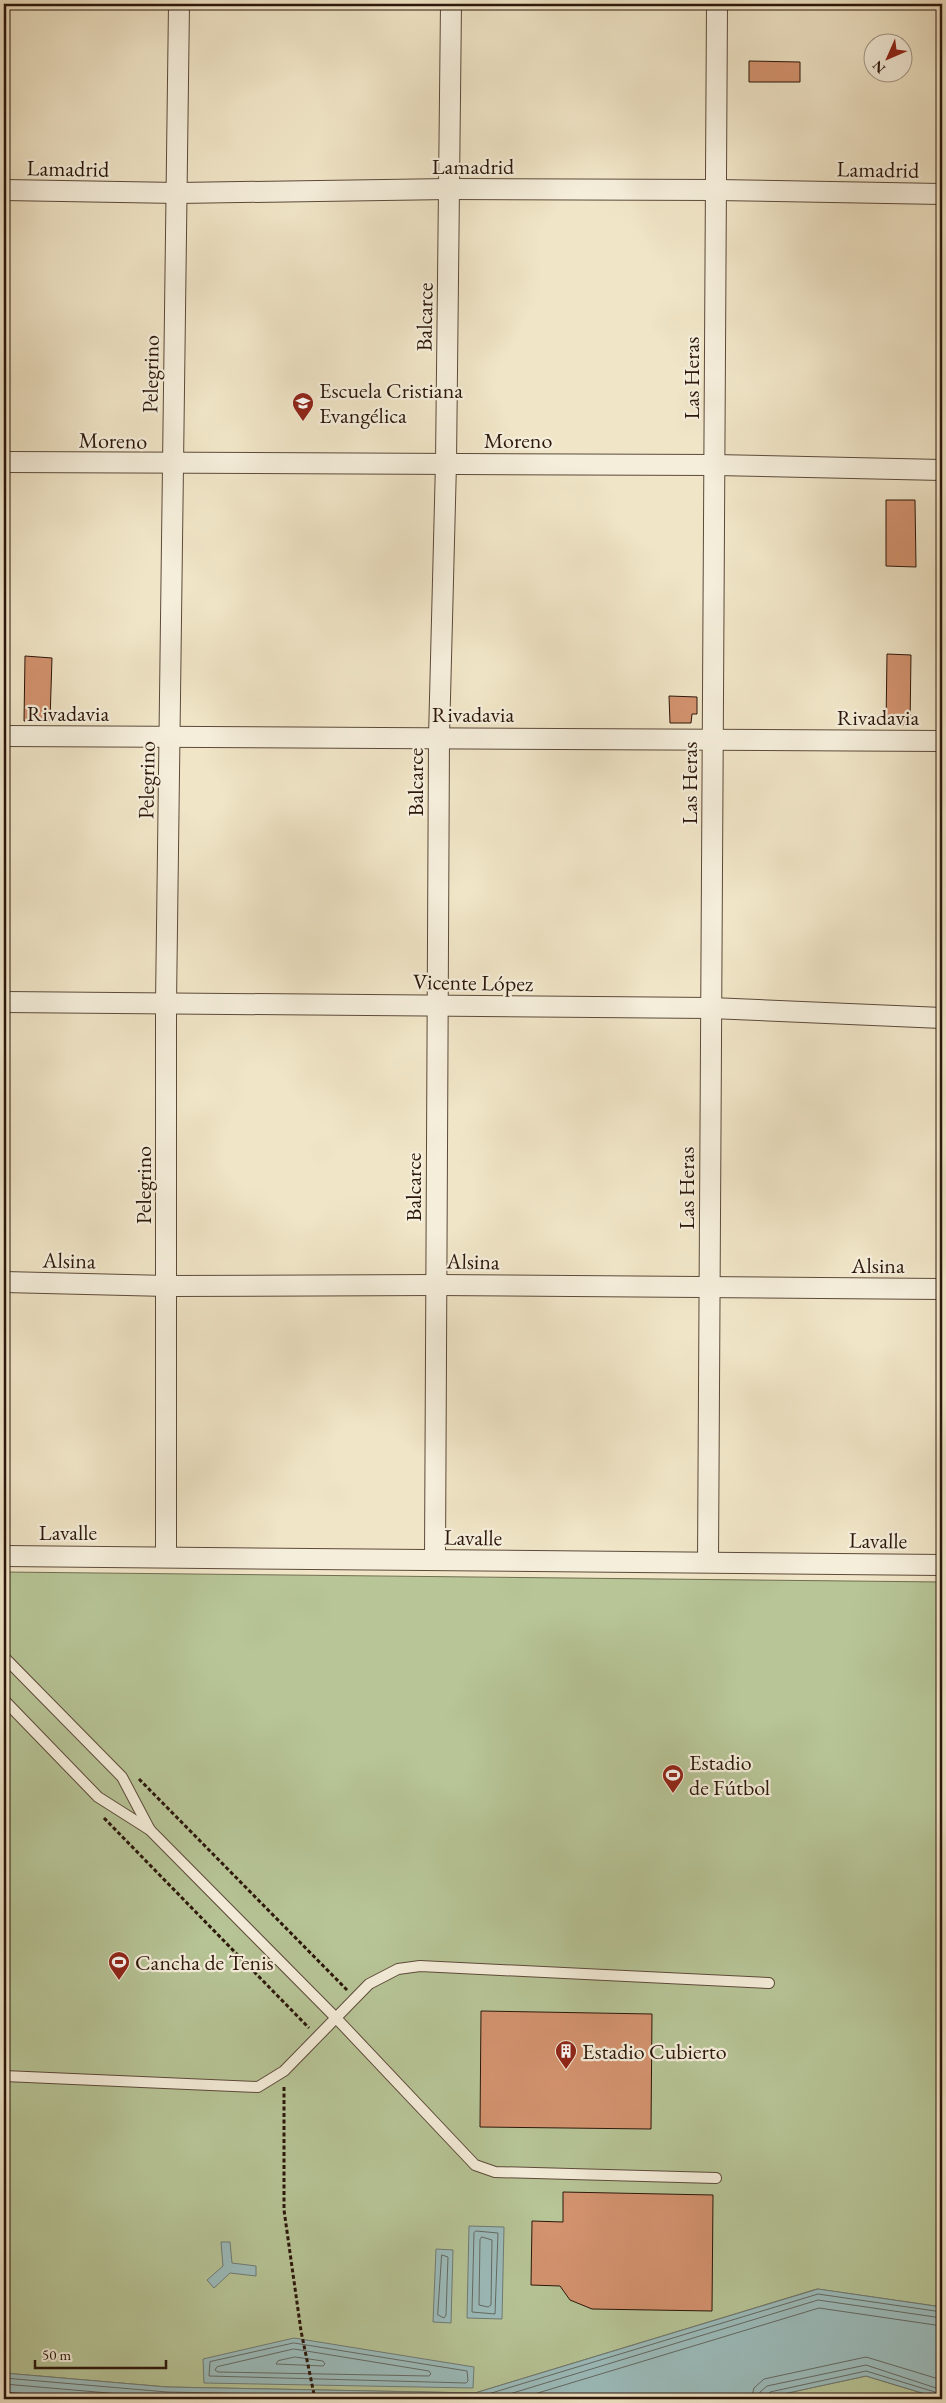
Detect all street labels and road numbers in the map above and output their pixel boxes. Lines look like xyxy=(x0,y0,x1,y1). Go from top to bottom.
street label: Lamadrid xyxy=(432,152,515,181)
street label: Lamadrid xyxy=(26,153,110,184)
street label: Lamadrid xyxy=(836,154,920,185)
street label: Balcarce xyxy=(409,282,440,352)
street label: Pelegrino xyxy=(135,335,166,413)
street label: Las Heras xyxy=(677,337,706,419)
street label: Moreno xyxy=(78,425,148,456)
street label: Moreno xyxy=(484,426,552,455)
street label: Rivadavia xyxy=(27,699,109,728)
street label: Rivadavia xyxy=(432,700,514,729)
street label: Rivadavia xyxy=(837,703,919,732)
street label: Pelegrino xyxy=(131,741,162,819)
street label: Las Heras xyxy=(675,742,704,824)
street label: Balcarce xyxy=(401,747,430,816)
street label: Vicente López xyxy=(413,967,534,998)
street label: Pelegrino xyxy=(129,1146,158,1224)
street label: Las Heras xyxy=(672,1147,701,1229)
street label: Balcarce xyxy=(399,1152,428,1221)
street label: Alsina xyxy=(41,1246,96,1275)
street label: Alsina xyxy=(445,1247,500,1276)
street label: Alsina xyxy=(850,1251,905,1280)
street label: Lavalle xyxy=(39,1518,98,1547)
street label: Lavalle xyxy=(444,1522,503,1553)
street label: Lavalle xyxy=(849,1525,908,1556)

